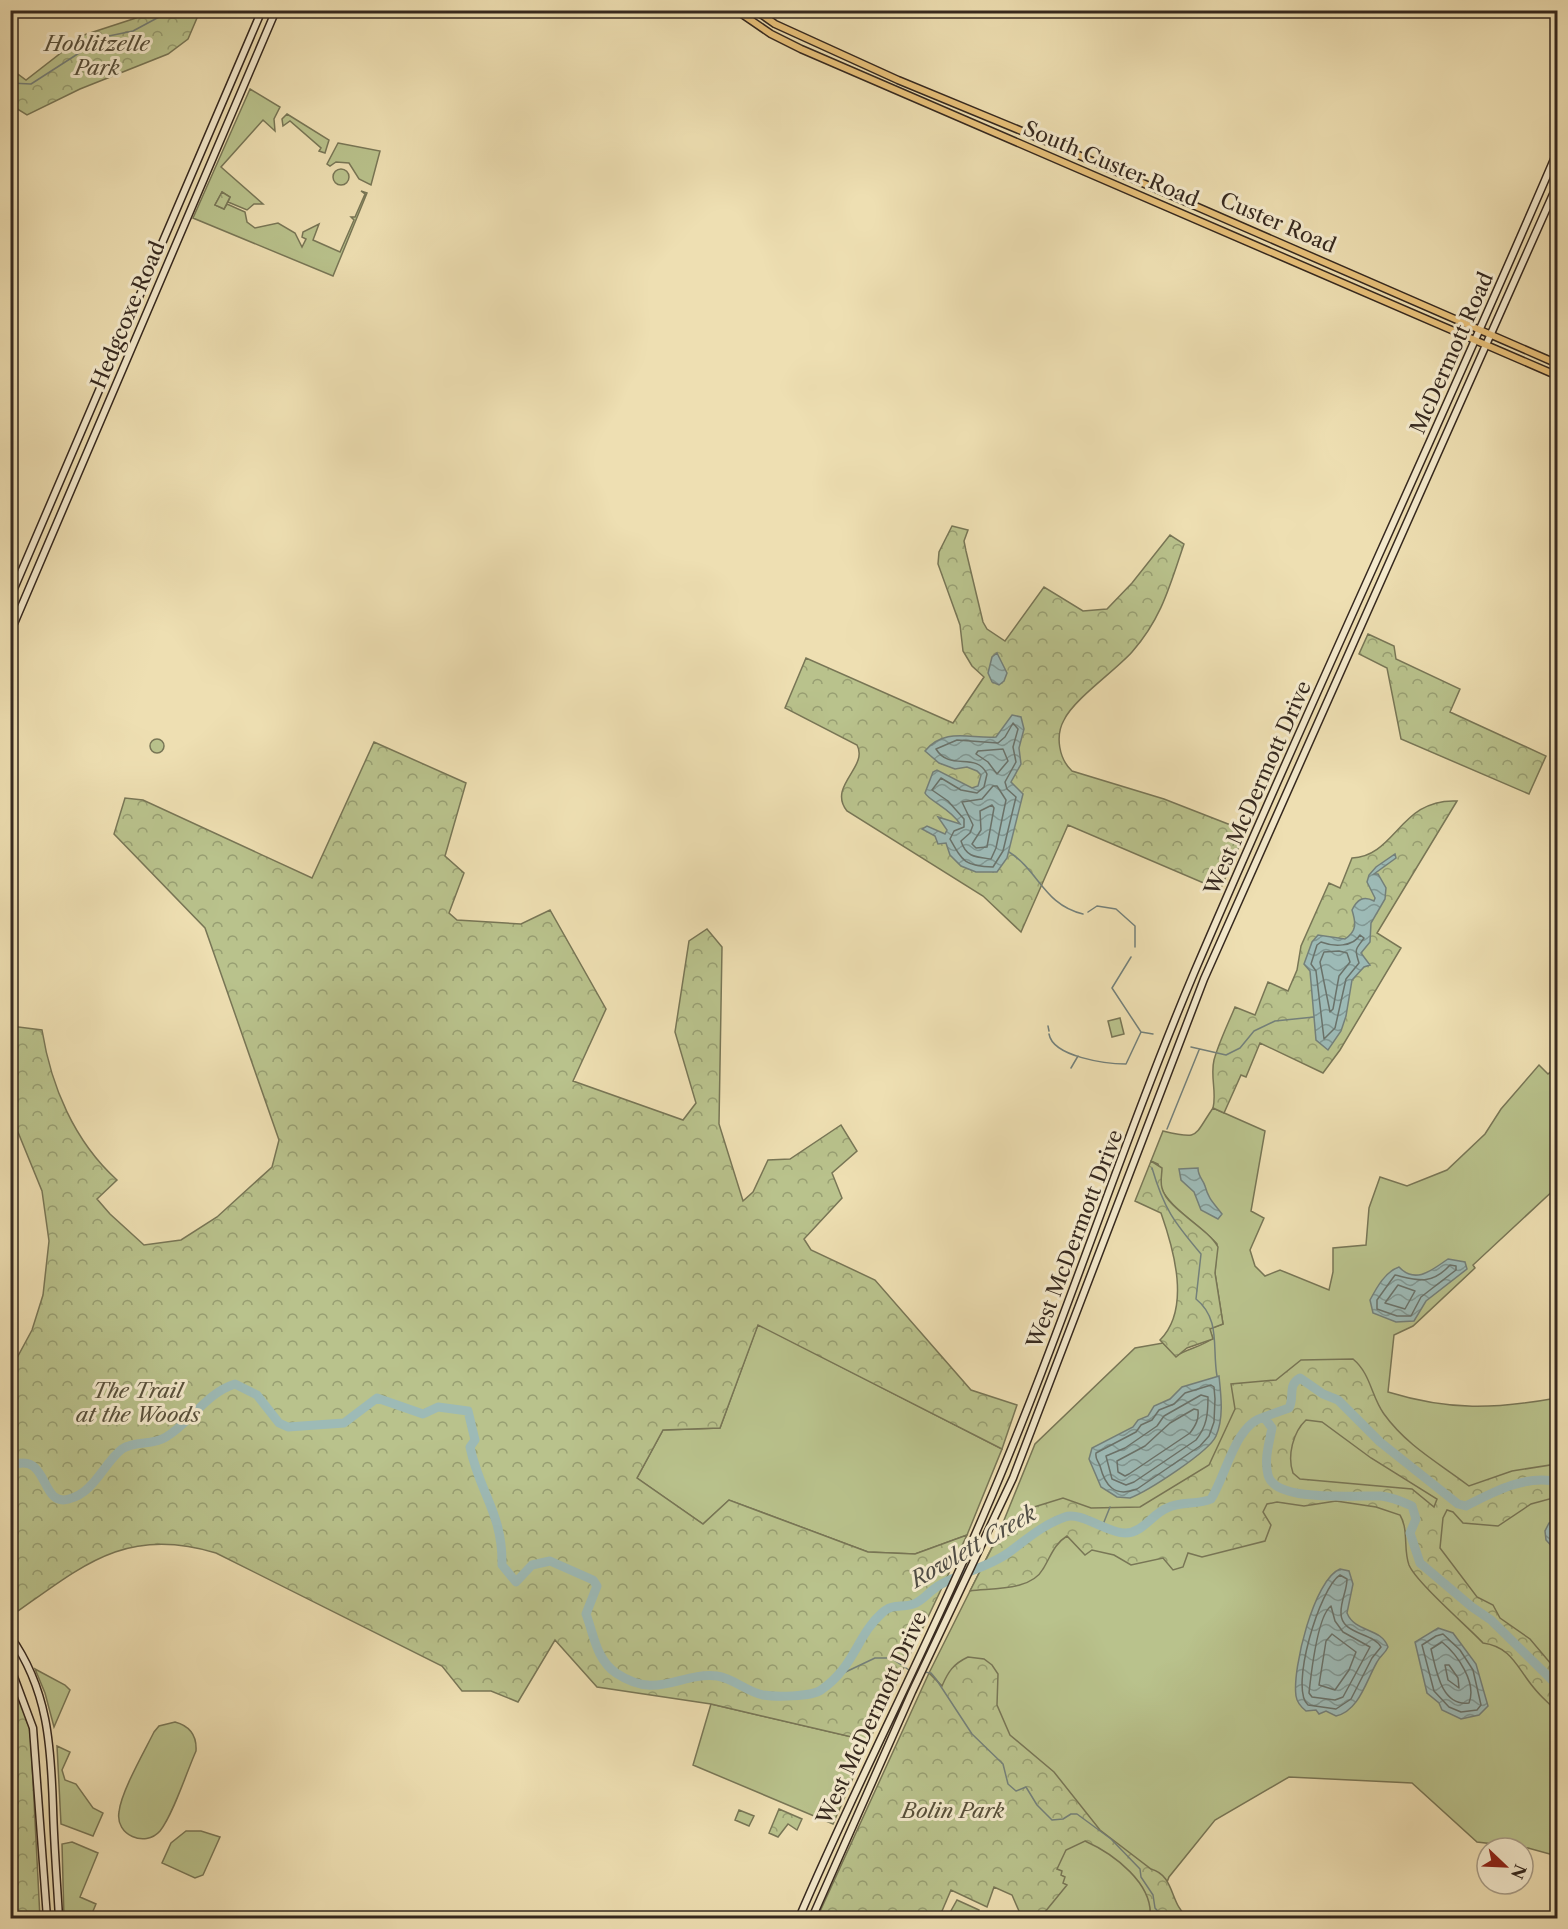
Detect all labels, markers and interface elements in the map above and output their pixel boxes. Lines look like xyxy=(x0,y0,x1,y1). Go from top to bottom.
park label: Hoblitzelle Park xyxy=(42,31,151,80)
street label: South Custer Road xyxy=(1020,115,1203,212)
street label: Custer Road xyxy=(1217,187,1340,258)
street label: Hedgcoxe Road xyxy=(85,237,170,392)
street label: McDermott Road xyxy=(1405,268,1498,437)
street label: West McDermott Drive xyxy=(1199,677,1316,900)
street label: West McDermott Drive xyxy=(1021,1126,1128,1352)
park label: The Trail at the Woods xyxy=(76,1378,201,1427)
water label: Rowlett Creek xyxy=(904,1499,1042,1594)
street label: West McDermott Drive xyxy=(811,1607,932,1829)
park label: Bolin Park xyxy=(899,1798,1005,1823)
north arrow xyxy=(1475,1836,1535,1896)
text: N xyxy=(1507,1862,1531,1882)

